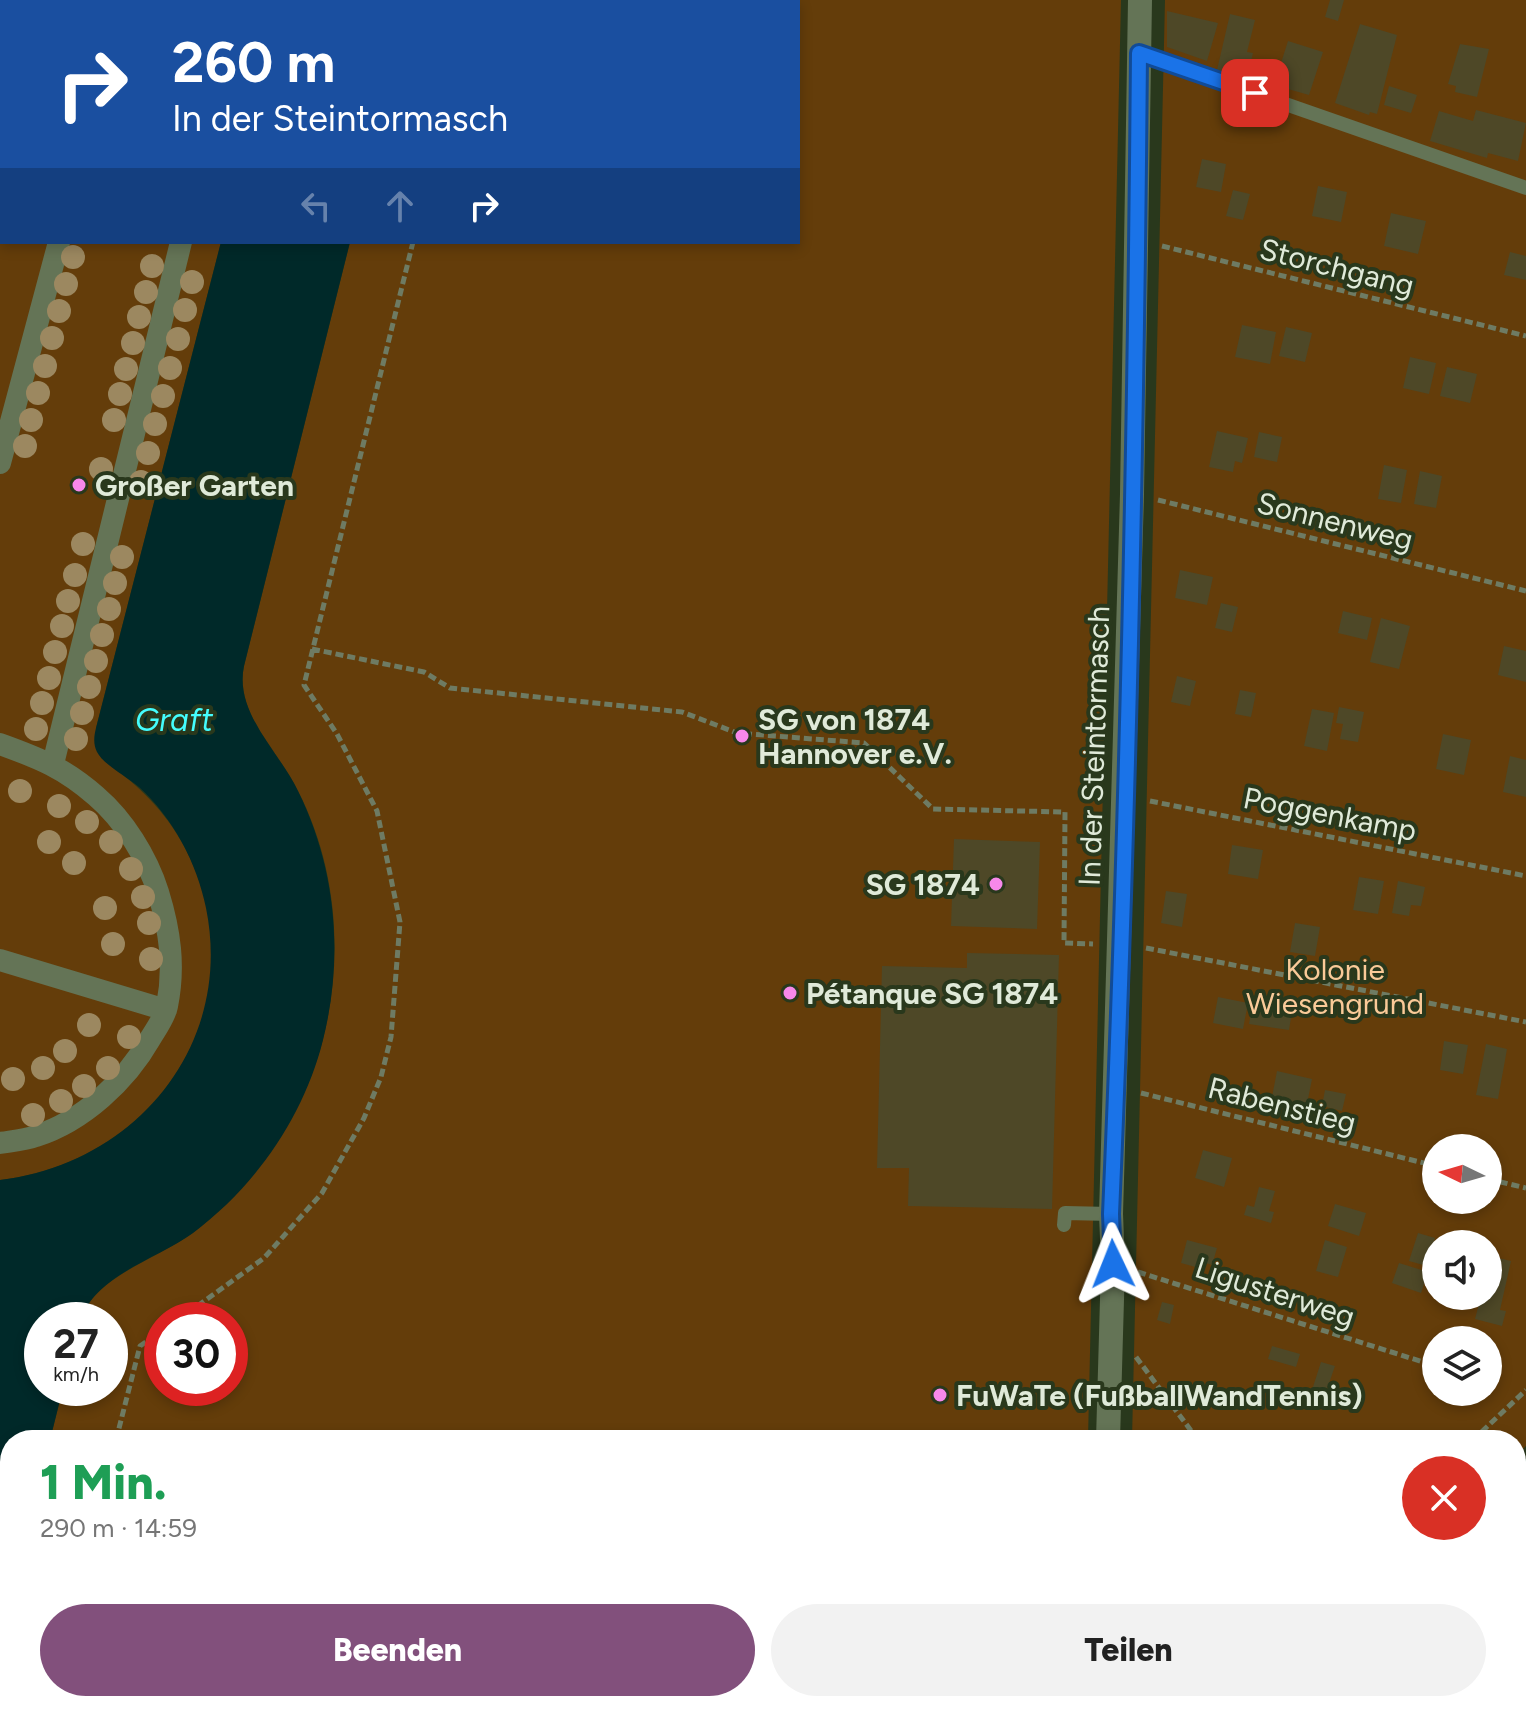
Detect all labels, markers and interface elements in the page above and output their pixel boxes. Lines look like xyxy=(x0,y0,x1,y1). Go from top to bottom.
text: 260 m xyxy=(172,29,335,96)
icon: right xyxy=(40,32,144,136)
pin xyxy=(1221,59,1289,127)
icon: arrive xyxy=(1233,71,1277,115)
text: In der Steintormasch xyxy=(172,97,508,140)
icon: left xyxy=(294,184,338,228)
icon: ahead xyxy=(378,184,422,228)
icon: right xyxy=(462,184,506,228)
street label: Storchgang xyxy=(1256,230,1418,304)
place label: Großer Garten xyxy=(95,467,294,504)
marker: Großer Garten xyxy=(70,476,88,494)
street label: Sonnenweg xyxy=(1253,484,1417,558)
street label: In der Steintormasch xyxy=(1071,605,1117,887)
water label: Graft xyxy=(135,701,214,739)
place label: SG von 1874 Hannover e.V. xyxy=(758,701,952,772)
marker: SG von 1874 Hannover e.V. xyxy=(733,727,751,745)
street label: Poggenkamp xyxy=(1240,779,1420,849)
place label: SG 1874 xyxy=(866,866,980,903)
marker: SG 1874 xyxy=(987,875,1005,893)
park label: Kolonie Wiesengrund xyxy=(1246,951,1424,1022)
place label: Pétanque SG 1874 xyxy=(806,975,1058,1012)
marker: Pétanque SG 1874 xyxy=(781,984,799,1002)
street label: Rabenstieg xyxy=(1204,1069,1360,1141)
north arrow xyxy=(1422,1134,1502,1214)
map controls xyxy=(1422,1134,1502,1406)
position arrow xyxy=(1071,1222,1155,1306)
button: sound xyxy=(1422,1230,1502,1310)
street label: Ligusterweg xyxy=(1190,1249,1360,1335)
speed limit sign: 30 xyxy=(144,1302,248,1406)
text: 27 xyxy=(53,1320,99,1368)
button: layers xyxy=(1422,1326,1502,1406)
text: km/h xyxy=(53,1362,99,1386)
place label: FuWaTe (FußballWandTennis) xyxy=(956,1377,1363,1414)
marker: FuWaTe (FußballWandTennis) xyxy=(931,1386,949,1404)
text: 1 Min. xyxy=(40,1453,167,1511)
button: close xyxy=(1402,1456,1486,1540)
text: 290 m · 14:59 xyxy=(40,1512,197,1544)
button: Beenden xyxy=(40,1604,755,1696)
button: Teilen xyxy=(771,1604,1486,1696)

